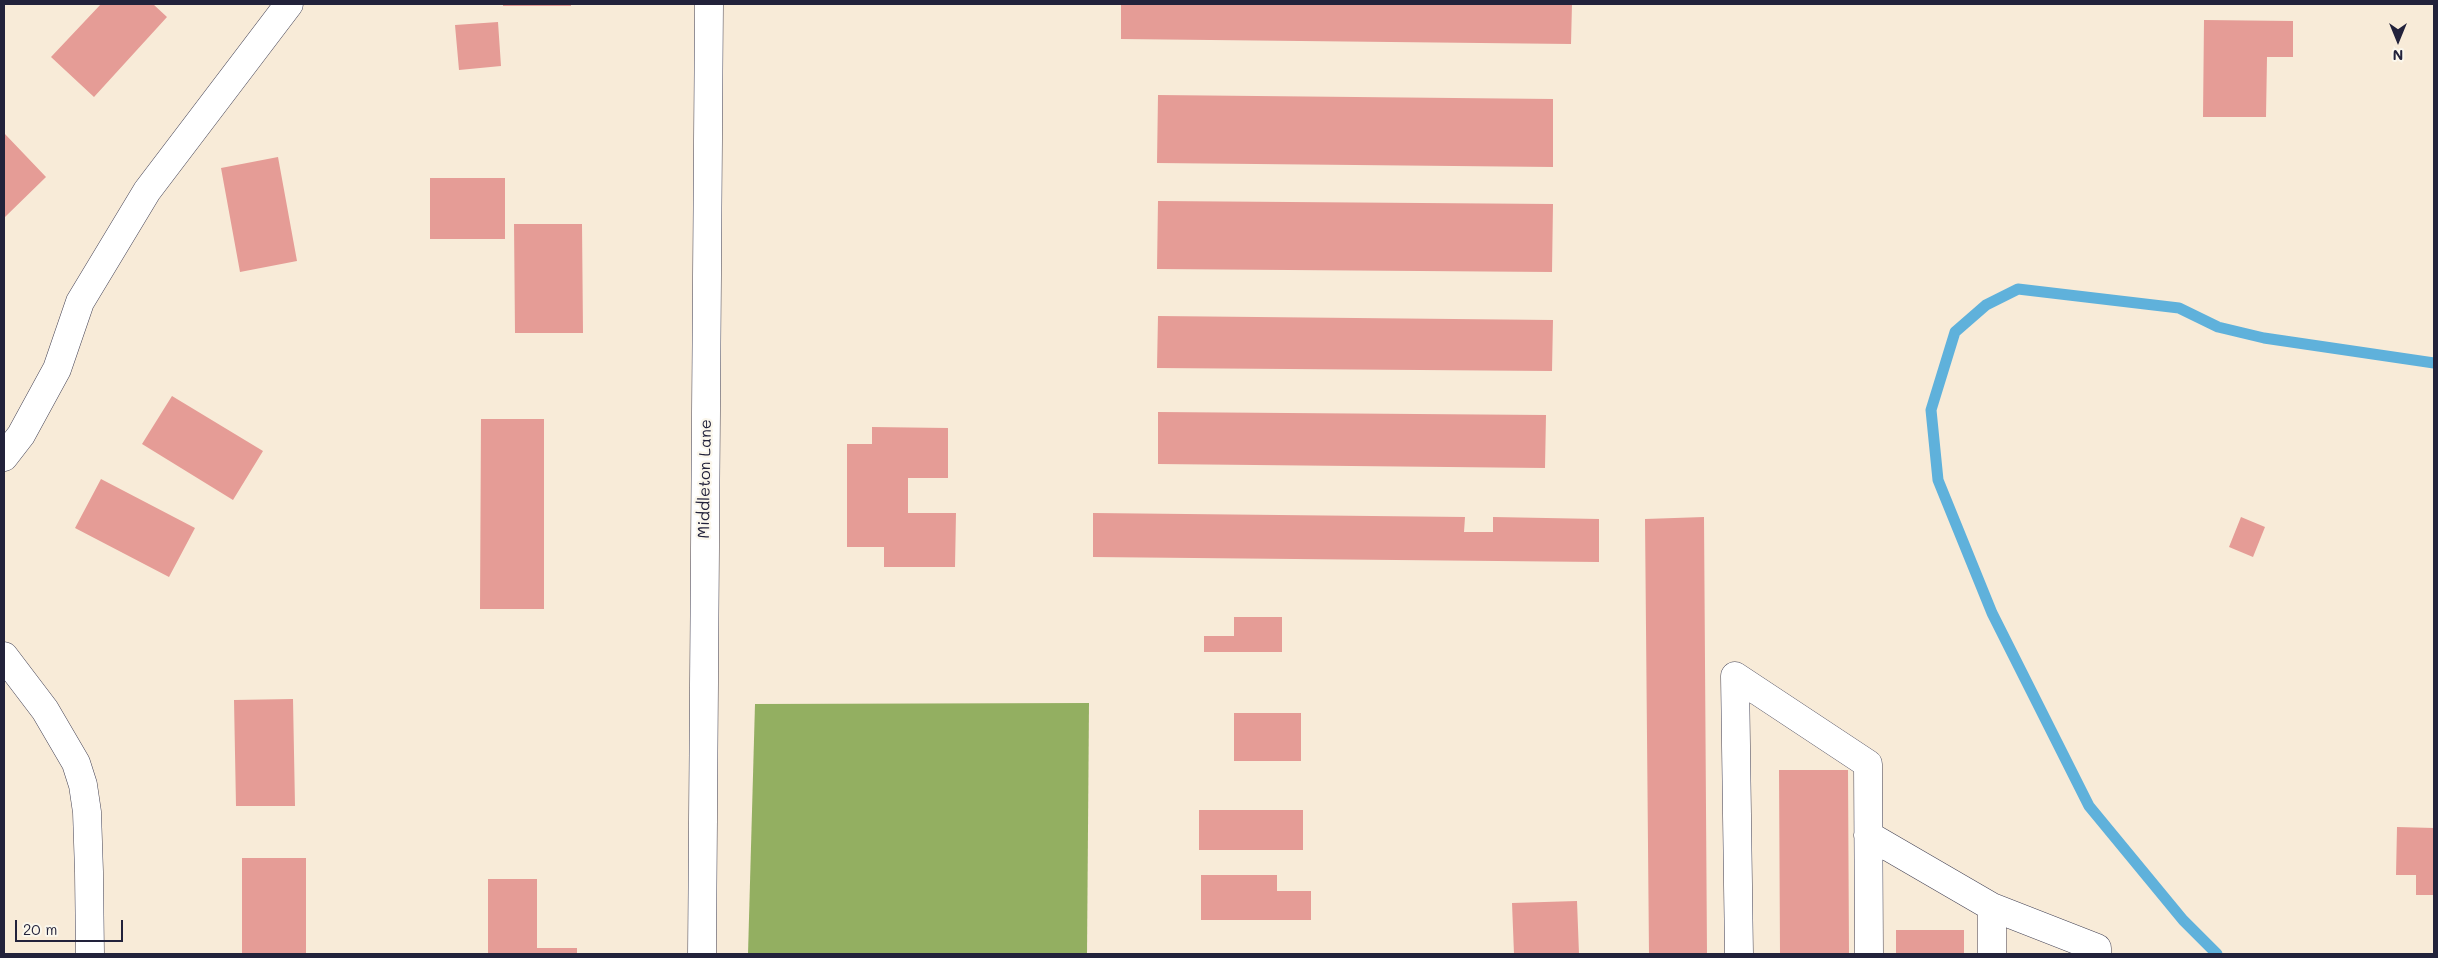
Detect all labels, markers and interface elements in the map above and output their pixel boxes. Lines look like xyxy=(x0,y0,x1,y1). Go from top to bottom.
north arrow xyxy=(2373,15,2423,65)
text: N xyxy=(2393,46,2403,65)
street label: Middleton Lane xyxy=(694,419,716,539)
scale bar xyxy=(18,910,125,942)
text: 20 m xyxy=(23,919,57,939)

